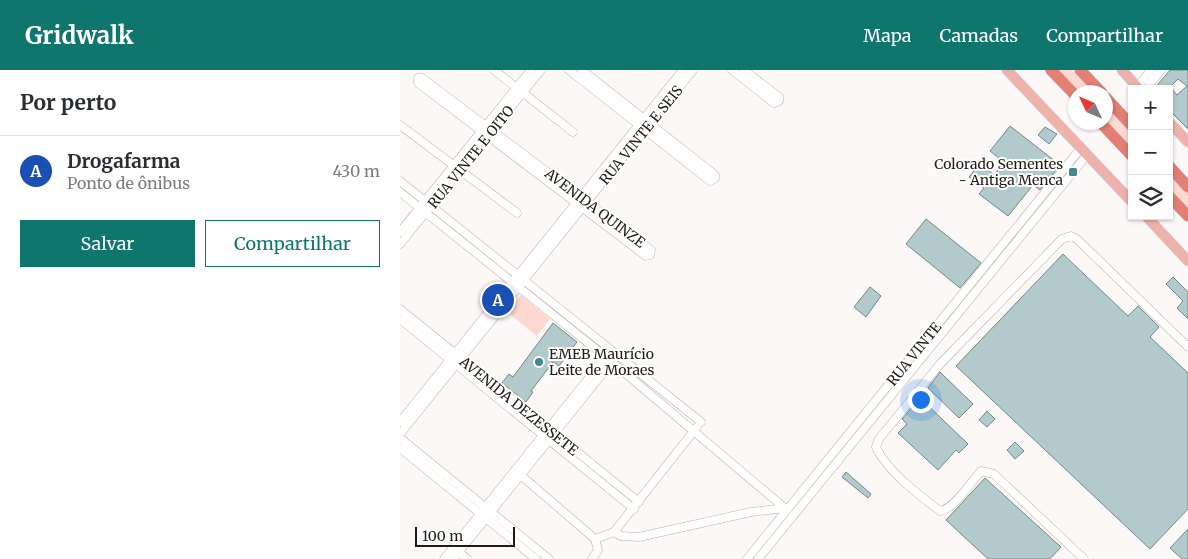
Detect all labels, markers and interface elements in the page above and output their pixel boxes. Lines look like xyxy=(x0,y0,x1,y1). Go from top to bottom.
text: Gridwalk xyxy=(25,20,134,51)
text: Mapa xyxy=(863,24,912,47)
text: Camadas xyxy=(940,24,1018,47)
text: Compartilhar xyxy=(1046,24,1163,47)
street label: RUA VINTE E SEIS xyxy=(595,82,687,188)
north arrow xyxy=(1068,85,1113,130)
map controls xyxy=(1128,85,1173,220)
button: + xyxy=(1128,85,1173,130)
text: Por perto xyxy=(20,89,116,116)
street label: RUA VINTE E OITO xyxy=(424,102,518,212)
button: − xyxy=(1128,130,1173,175)
text: Drogafarma xyxy=(67,149,181,173)
place label: Colorado Sementes - Antiga Menca xyxy=(934,155,1063,189)
text: A xyxy=(30,161,42,181)
text: 430 m xyxy=(333,161,380,181)
street label: AVENIDA QUINZE xyxy=(541,164,649,252)
marker: Colorado Sementes - Antiga Menca xyxy=(1067,166,1079,178)
text: Ponto de ônibus xyxy=(67,173,190,193)
button: layers xyxy=(1128,175,1173,220)
button: Salvar xyxy=(20,220,195,267)
button: Compartilhar xyxy=(205,220,380,267)
pin: A xyxy=(482,281,514,319)
street label: RUA VINTE xyxy=(883,318,945,390)
place label: EMEB Maurício Leite de Moraes xyxy=(549,345,654,379)
street label: AVENIDA DEZESSETE xyxy=(455,352,582,459)
marker: EMEB Maurício Leite de Moraes xyxy=(533,356,545,368)
your location xyxy=(908,387,934,413)
scale bar xyxy=(415,524,515,547)
text: 100 m xyxy=(422,527,463,545)

